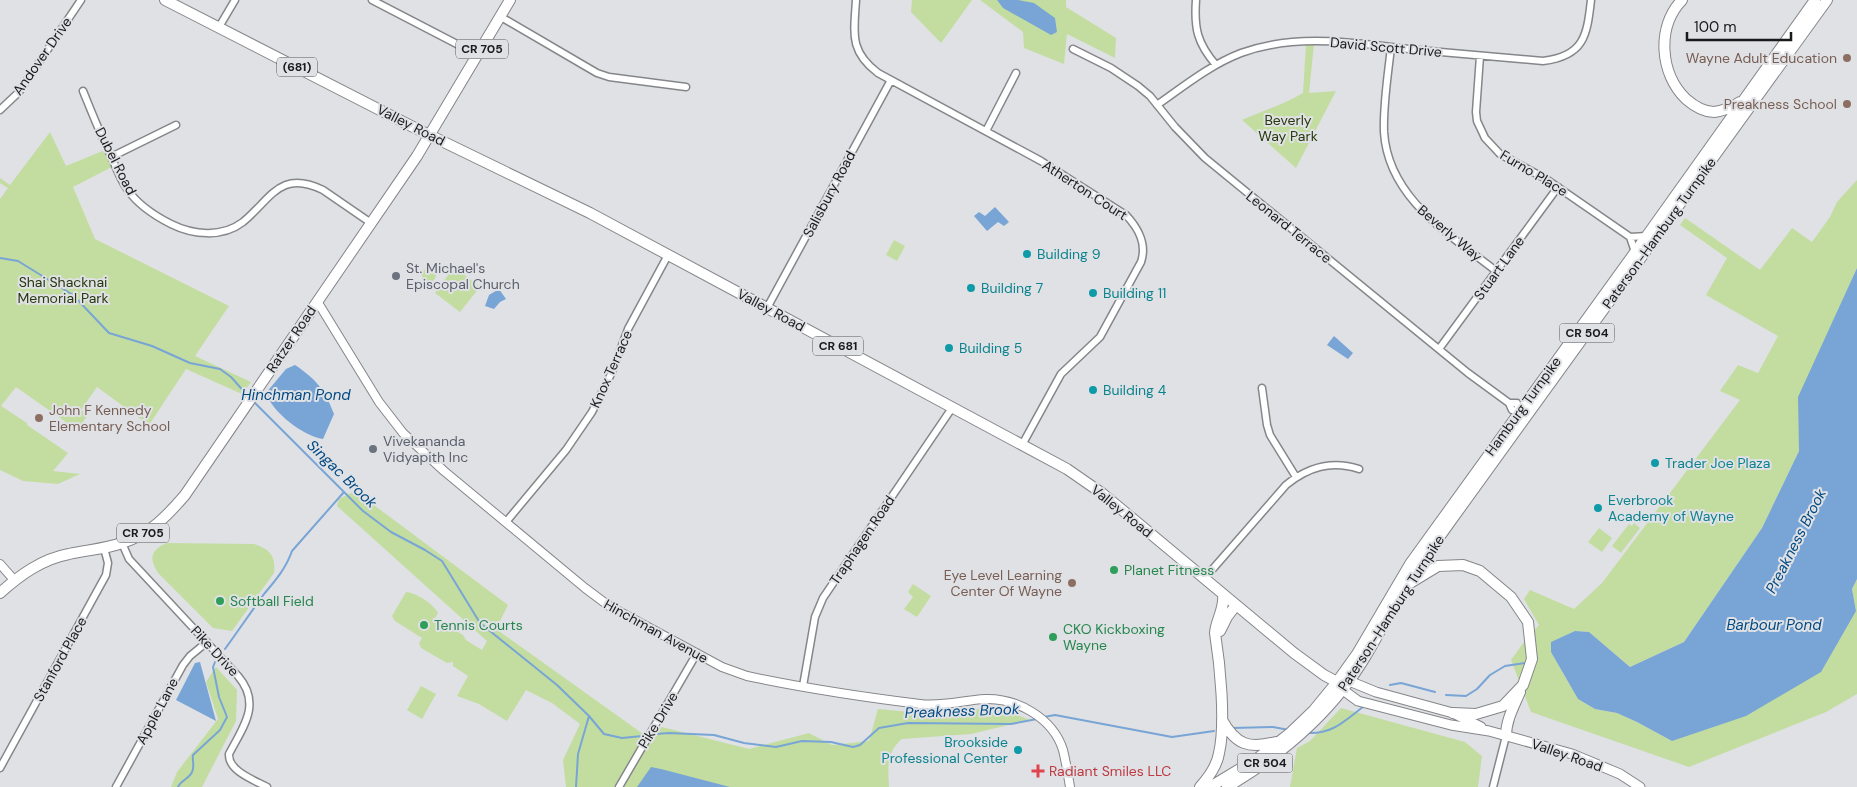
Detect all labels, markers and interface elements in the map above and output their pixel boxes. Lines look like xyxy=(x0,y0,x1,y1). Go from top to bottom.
scale bar xyxy=(1687,10,1791,42)
street label: Andover Drive xyxy=(8,13,76,98)
text: 100 m xyxy=(1694,17,1737,37)
street label: David Scott Drive xyxy=(1329,33,1443,61)
road number: CR 705 xyxy=(456,40,508,59)
place label: Wayne Adult Education xyxy=(1686,49,1837,67)
marker: Wayne Adult Education xyxy=(1841,52,1853,64)
road number: (681) xyxy=(277,58,317,76)
place label: Preakness School xyxy=(1724,95,1837,113)
marker: Preakness School xyxy=(1841,98,1853,110)
street label: Valley Road xyxy=(374,100,448,150)
park label: Beverly Way Park xyxy=(1258,111,1318,145)
street label: Dubel Road xyxy=(91,124,141,198)
street label: Furno Place xyxy=(1497,146,1571,200)
street label: Salisbury Road xyxy=(799,148,859,240)
street label: Paterson-Hamburg Turnpike xyxy=(1598,154,1720,312)
street label: Atherton Court xyxy=(1039,156,1131,224)
street label: Leonard Terrace xyxy=(1243,187,1335,267)
street label: Beverly Way xyxy=(1414,201,1486,265)
street label: Stuart Lane xyxy=(1470,232,1528,303)
place label: Building 9 xyxy=(1037,245,1101,263)
marker: Building 9 xyxy=(1021,248,1033,260)
place label: St. Michael's Episcopal Church xyxy=(406,259,520,293)
marker: St. Michael's Episcopal Church xyxy=(390,270,402,282)
park label: Shai Shacknai Memorial Park xyxy=(17,273,109,307)
place label: Building 7 xyxy=(981,279,1043,297)
marker: Building 7 xyxy=(965,282,977,294)
place label: Building 11 xyxy=(1103,284,1166,302)
street label: Valley Road xyxy=(734,285,808,335)
marker: Building 11 xyxy=(1087,287,1099,299)
street label: Ratzer Road xyxy=(262,302,320,376)
road number: CR 504 xyxy=(1560,323,1614,342)
street label: Knox Terrace xyxy=(586,327,636,411)
road number: CR 681 xyxy=(813,336,863,356)
place label: Building 5 xyxy=(959,339,1022,357)
marker: Building 5 xyxy=(943,342,955,354)
street label: Hamburg Turnpike xyxy=(1481,353,1565,459)
place label: Building 4 xyxy=(1103,381,1167,399)
marker: Building 4 xyxy=(1087,384,1099,396)
water label: Hinchman Pond xyxy=(241,385,351,405)
place label: John F Kennedy Elementary School xyxy=(49,401,170,435)
marker: John F Kennedy Elementary School xyxy=(33,412,45,424)
place label: Vivekananda Vidyapith Inc xyxy=(383,432,468,466)
water label: Singac Brook xyxy=(303,435,382,513)
marker: Vivekananda Vidyapith Inc xyxy=(367,443,379,455)
place label: Trader Joe Plaza xyxy=(1665,454,1770,472)
marker: Trader Joe Plaza xyxy=(1649,457,1661,469)
street label: Valley Road xyxy=(1087,481,1157,541)
water label: Preakness Brook xyxy=(1761,485,1831,597)
place label: Everbrook Academy of Wayne xyxy=(1608,491,1734,525)
street label: Traphagen Road xyxy=(825,492,899,588)
marker: Everbrook Academy of Wayne xyxy=(1592,502,1604,514)
road number: CR 705 xyxy=(117,524,169,542)
street label: Paterson-Hamburg Turnpike xyxy=(1334,532,1448,694)
place label: Planet Fitness xyxy=(1124,561,1214,579)
marker: Planet Fitness xyxy=(1108,564,1120,576)
place label: Eye Level Learning Center Of Wayne xyxy=(944,566,1062,600)
marker: Eye Level Learning Center Of Wayne xyxy=(1066,577,1078,589)
place label: Softball Field xyxy=(230,592,314,610)
marker: Softball Field xyxy=(214,595,226,607)
street label: Hinchman Avenue xyxy=(601,595,711,667)
street label: Stanford Place xyxy=(29,613,91,705)
water label: Barbour Pond xyxy=(1727,615,1822,635)
place label: Tennis Courts xyxy=(434,616,523,634)
marker: Tennis Courts xyxy=(418,619,430,631)
place label: CKO Kickboxing Wayne xyxy=(1063,620,1165,654)
street label: Pike Drive xyxy=(187,622,243,680)
marker: CKO Kickboxing Wayne xyxy=(1047,631,1059,643)
street label: Apple Lane xyxy=(132,675,182,747)
street label: Pike Drive xyxy=(634,688,682,752)
water label: Preakness Brook xyxy=(904,699,1020,723)
place label: Brookside Professional Center xyxy=(882,733,1008,767)
street label: Valley Road xyxy=(1529,734,1605,776)
marker: Brookside Professional Center xyxy=(1012,744,1024,756)
road number: CR 504 xyxy=(1238,754,1292,772)
place label: Radiant Smiles LLC xyxy=(1049,762,1171,780)
marker: Radiant Smiles LLC xyxy=(1031,764,1045,778)

